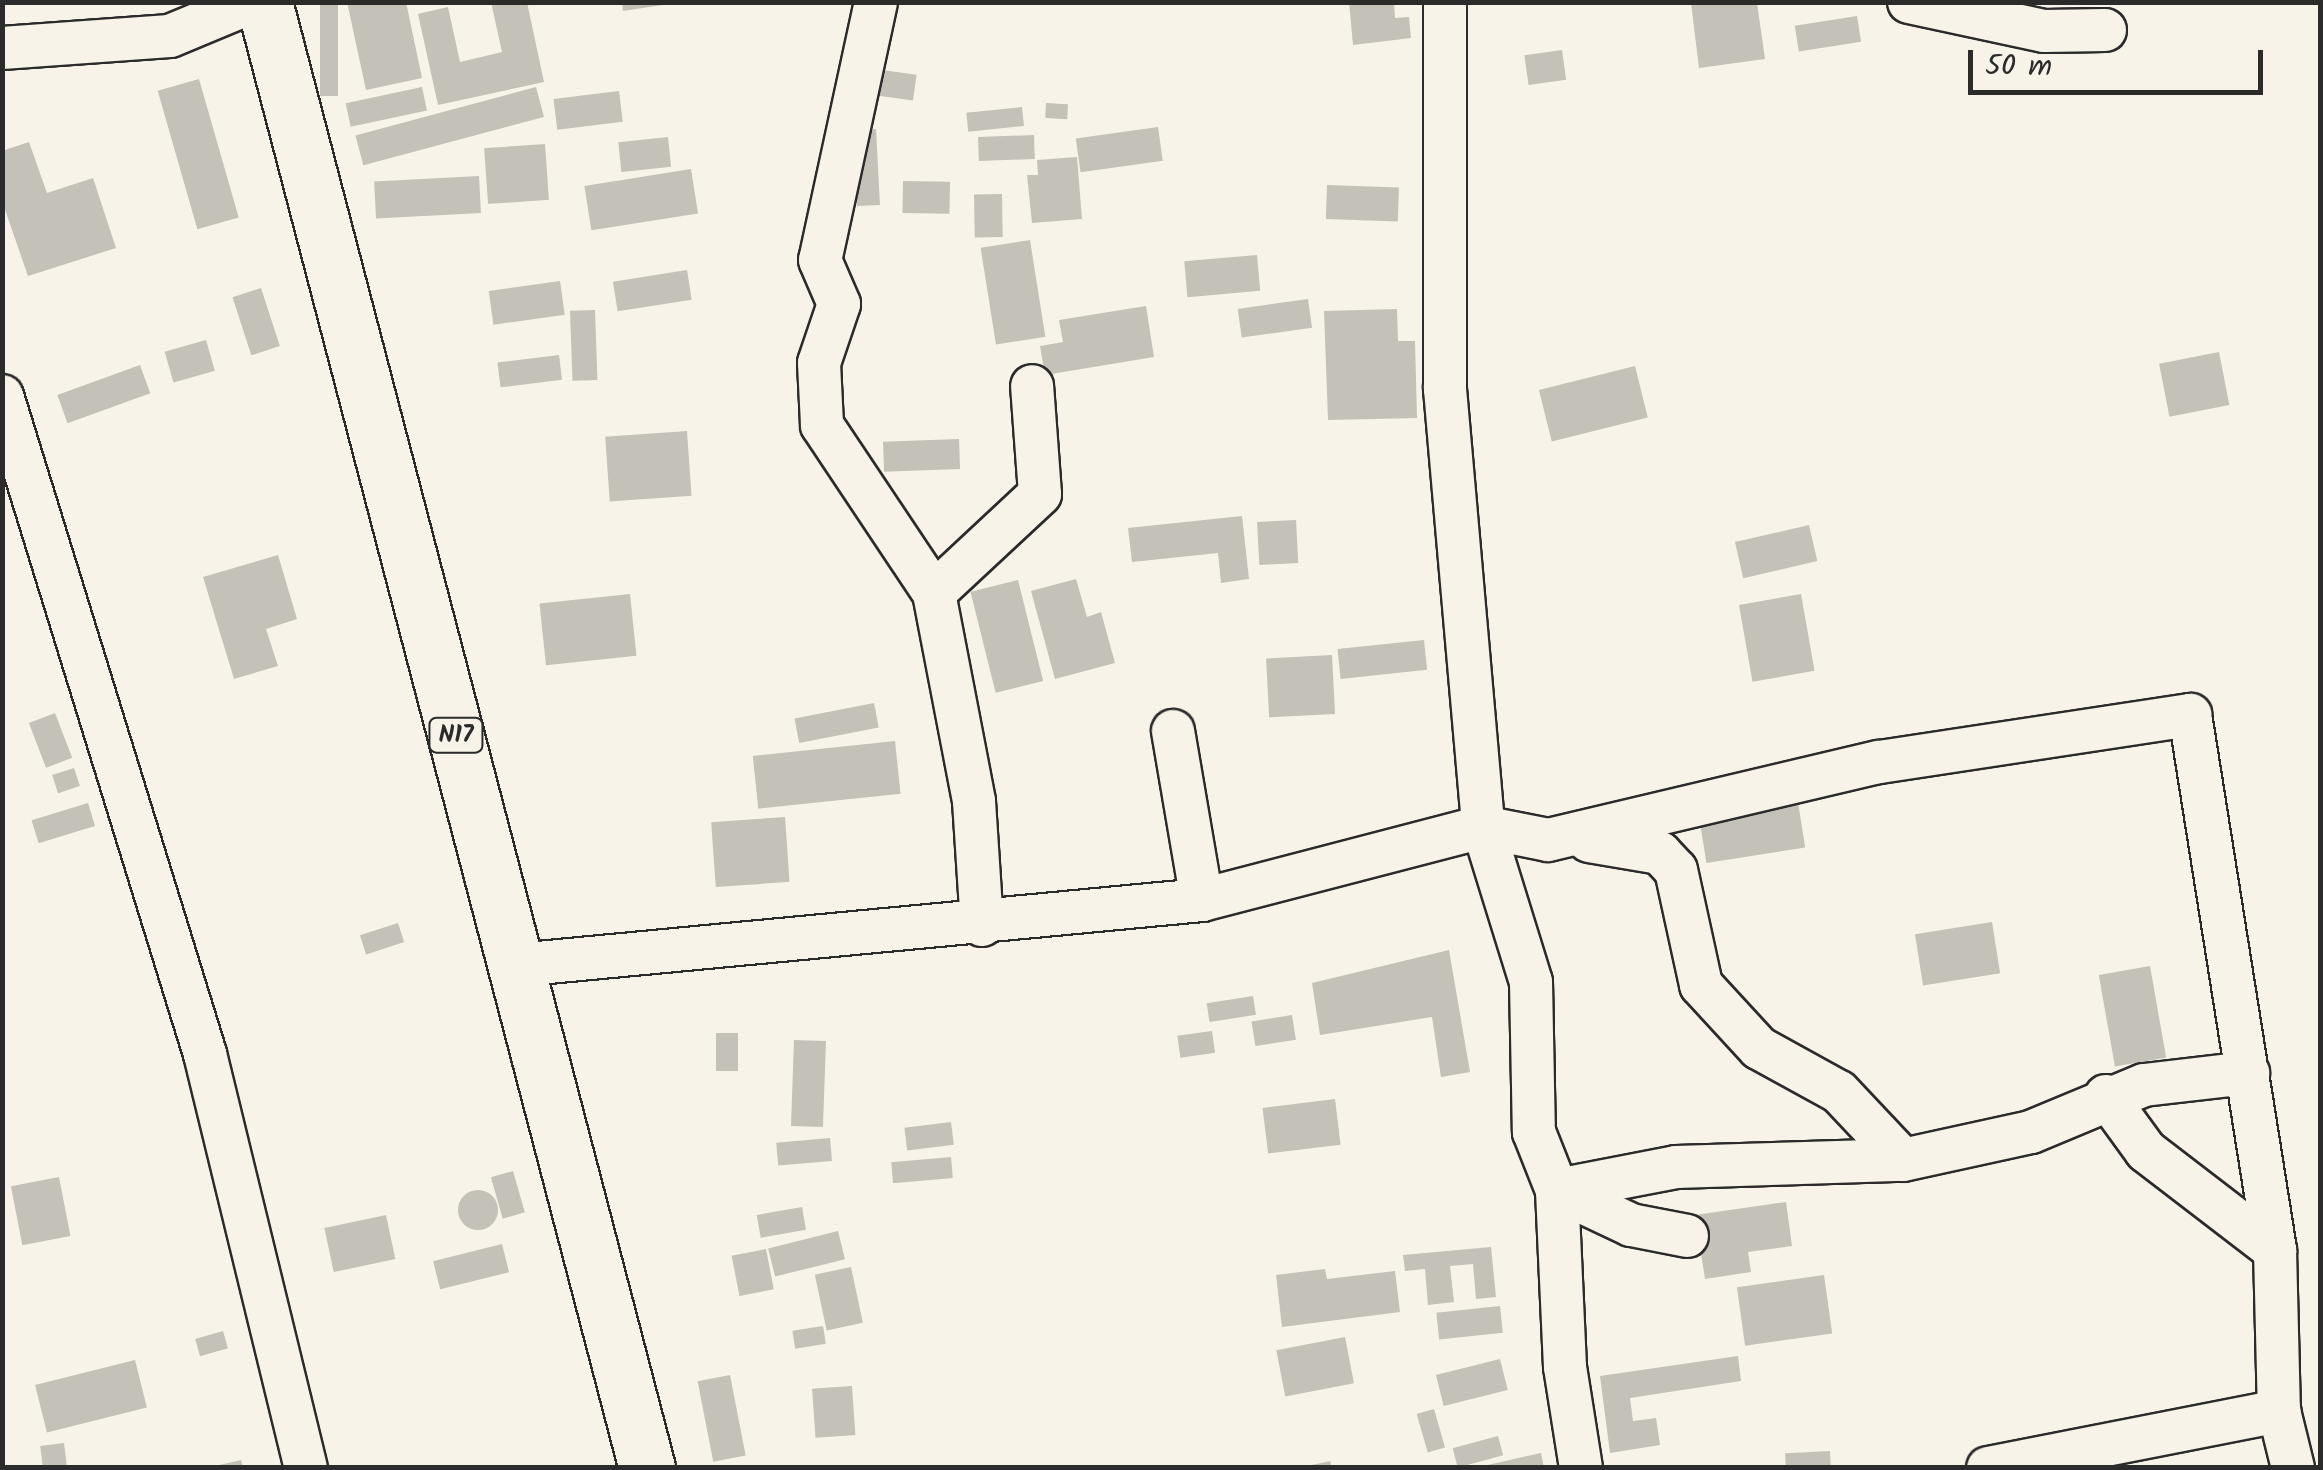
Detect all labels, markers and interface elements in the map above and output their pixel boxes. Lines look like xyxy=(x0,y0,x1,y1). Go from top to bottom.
scale bar xyxy=(1973,30,2268,92)
text: 50 m xyxy=(1985,43,2052,91)
road number: N17 xyxy=(426,715,486,755)

